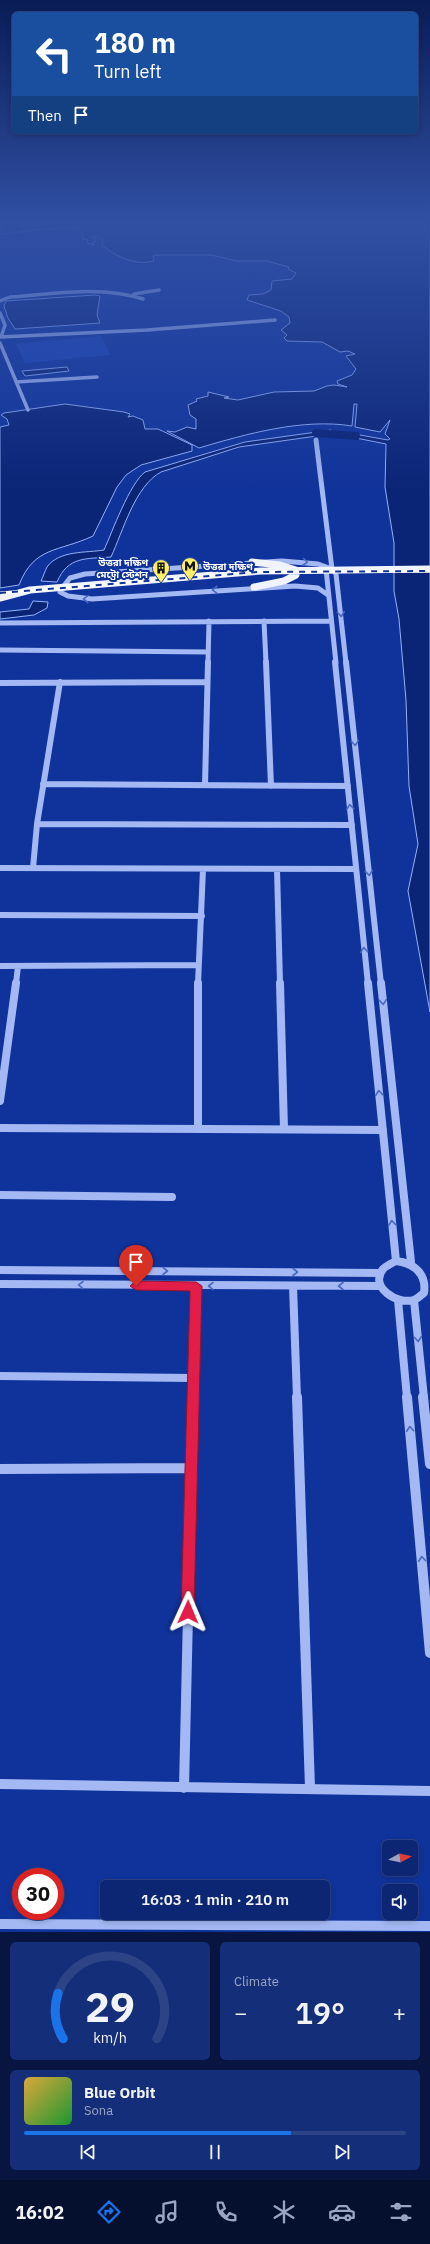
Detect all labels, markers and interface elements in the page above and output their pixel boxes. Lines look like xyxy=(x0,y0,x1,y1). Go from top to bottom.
text: 180 m xyxy=(94,24,176,61)
icon: left xyxy=(28,28,80,80)
text: Turn left xyxy=(94,60,162,83)
icon: arrive xyxy=(70,104,92,126)
text: Then xyxy=(28,106,62,125)
place label: উত্তরা দক্ষিণ মেট্রো স্টেশন xyxy=(96,556,149,581)
metro station icon: উত্তরা দক্ষিণ xyxy=(180,556,200,581)
one-way arrow xyxy=(302,557,308,566)
building icon: উত্তরা দক্ষিণ মেট্রো স্টেশন xyxy=(151,558,171,583)
place label: উত্তরা দক্ষিণ xyxy=(202,560,253,573)
one-way arrow xyxy=(212,586,218,595)
one-way arrow xyxy=(83,595,89,603)
one-way arrow xyxy=(337,611,346,617)
one-way arrow xyxy=(351,740,360,746)
one-way arrow xyxy=(345,804,354,810)
one-way arrow xyxy=(364,870,373,876)
one-way arrow xyxy=(360,947,369,953)
one-way arrow xyxy=(378,999,387,1005)
one-way arrow xyxy=(375,1090,384,1096)
one-way arrow xyxy=(388,1219,397,1226)
pin xyxy=(119,1245,153,1286)
icon: arrive xyxy=(125,1251,147,1273)
one-way arrow xyxy=(162,1267,168,1275)
one-way arrow xyxy=(292,1268,298,1276)
one-way arrow xyxy=(78,1281,84,1289)
one-way arrow xyxy=(208,1282,214,1290)
one-way arrow xyxy=(338,1282,344,1290)
one-way arrow xyxy=(413,1336,422,1342)
one-way arrow xyxy=(406,1426,415,1432)
one-way arrow xyxy=(417,1556,426,1562)
position arrow xyxy=(167,1591,209,1633)
north arrow xyxy=(382,1840,418,1876)
map controls xyxy=(382,1840,418,1920)
speed limit sign: 30 xyxy=(12,1868,64,1920)
button: sound xyxy=(382,1884,418,1920)
text: 16:03 · 1 min · 210 m xyxy=(141,1890,289,1909)
text: Climate xyxy=(234,1973,279,1990)
text: 29 xyxy=(85,1979,135,2033)
text: 19° xyxy=(295,1993,345,2032)
text: − xyxy=(234,1998,247,2027)
text: + xyxy=(393,1998,406,2027)
text: km/h xyxy=(93,2028,127,2047)
text: Blue Orbit xyxy=(84,2083,155,2102)
text: Sona xyxy=(84,2102,113,2119)
icon: previous xyxy=(77,2141,99,2163)
icon: pause xyxy=(204,2141,226,2163)
icon: next xyxy=(331,2141,353,2163)
icon: directions xyxy=(95,2198,123,2226)
icon: music xyxy=(153,2198,181,2226)
icon: phone xyxy=(212,2198,240,2226)
icon: climate xyxy=(270,2198,298,2226)
icon: car xyxy=(328,2198,356,2226)
icon: filters xyxy=(387,2198,415,2226)
text: 16:02 xyxy=(15,2201,64,2224)

